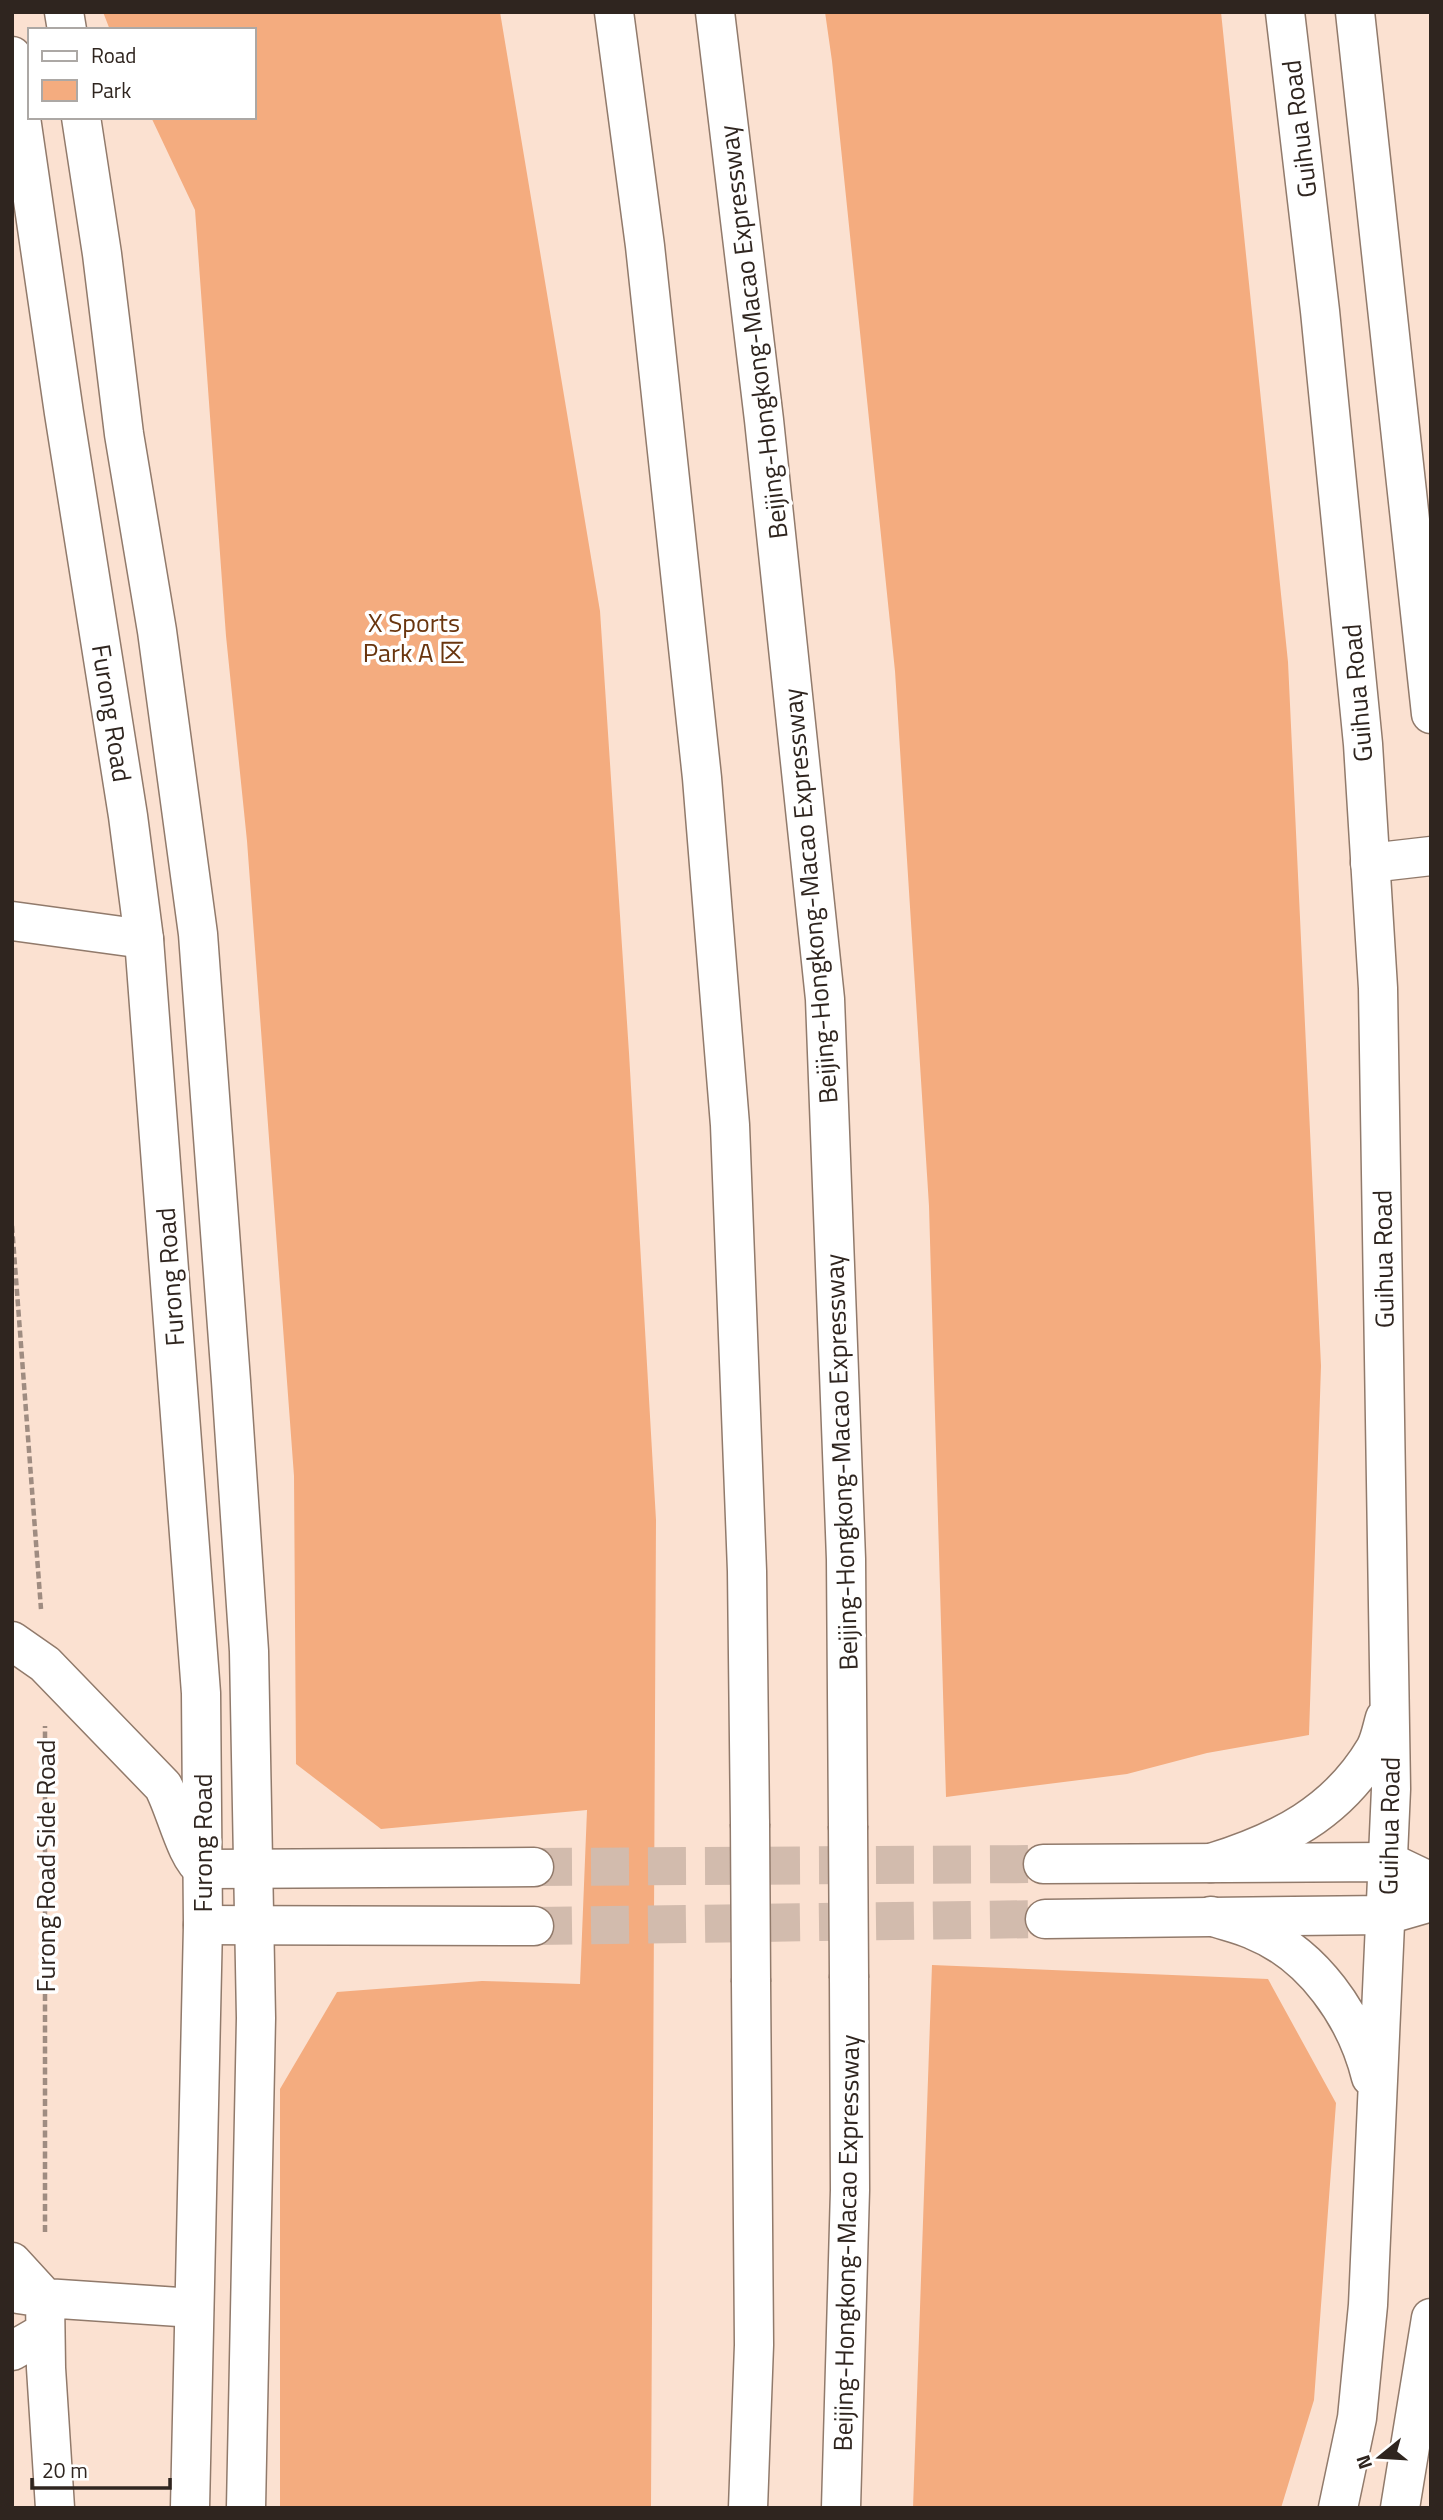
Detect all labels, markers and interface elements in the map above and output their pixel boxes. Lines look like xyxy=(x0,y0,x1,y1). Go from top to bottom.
legend xyxy=(28,28,256,119)
text: Road xyxy=(91,39,136,71)
street label: Guihua Road xyxy=(1271,58,1327,200)
text: Park xyxy=(91,74,131,106)
street label: Beijing-Hongkong-Macao Expressway xyxy=(708,123,798,541)
park label: X Sports Park A 区 xyxy=(363,603,465,672)
street label: Guihua Road xyxy=(1332,622,1382,764)
street label: Furong Road xyxy=(82,641,142,785)
street label: Beijing-Hongkong-Macao Expressway xyxy=(772,687,848,1105)
street label: Guihua Road xyxy=(1362,1190,1404,1328)
street label: Furong Road xyxy=(146,1206,194,1348)
street label: Beijing-Hongkong-Macao Expressway xyxy=(814,1253,868,1671)
street label: Furong Road Side Road xyxy=(26,1739,65,1993)
street label: Guihua Road xyxy=(1368,1757,1410,1895)
street label: Furong Road xyxy=(183,1774,222,1912)
street label: Beijing-Hongkong-Macao Expressway xyxy=(823,2034,869,2452)
north arrow xyxy=(1345,2422,1415,2492)
scale bar xyxy=(32,2446,170,2490)
text: N xyxy=(1348,2452,1379,2473)
text: 20 m xyxy=(42,2454,88,2486)

